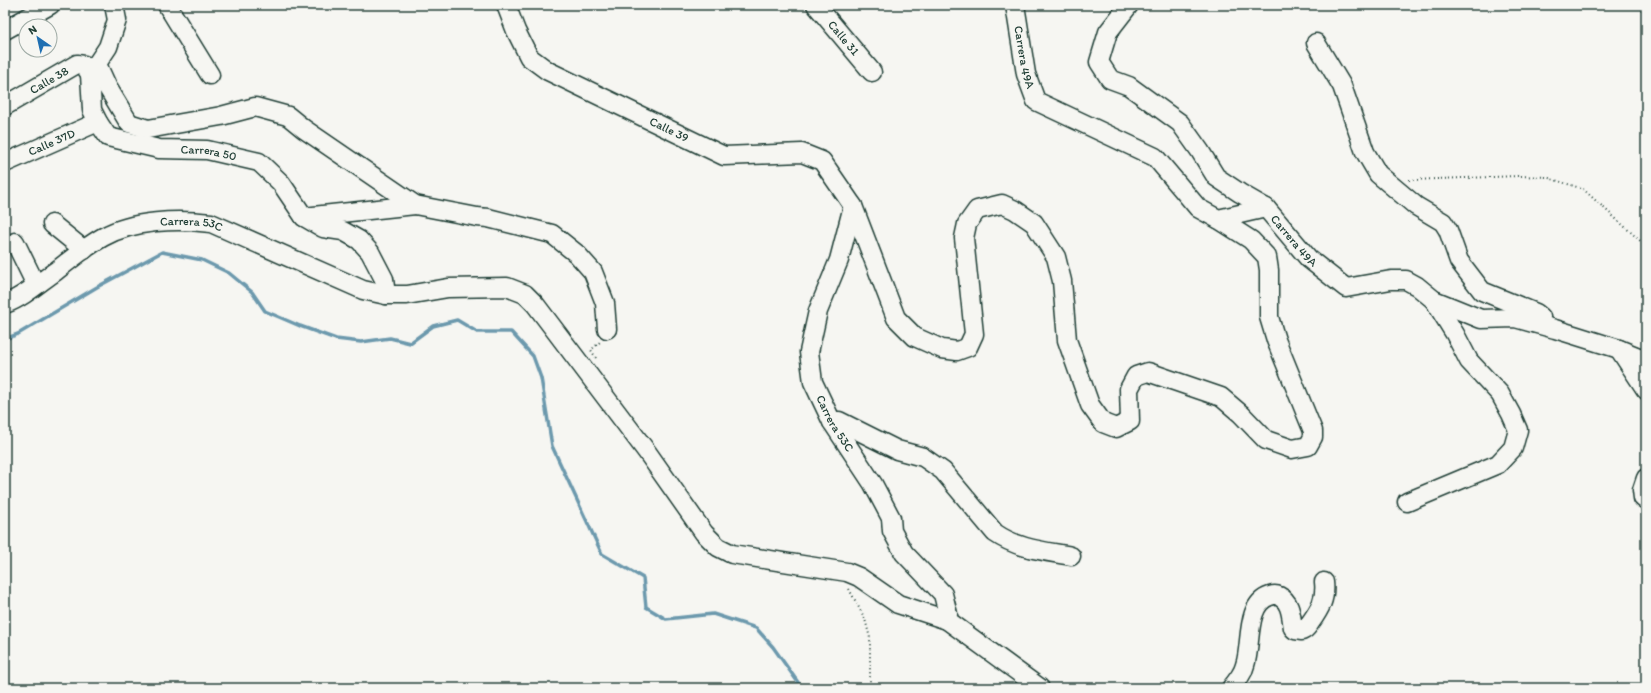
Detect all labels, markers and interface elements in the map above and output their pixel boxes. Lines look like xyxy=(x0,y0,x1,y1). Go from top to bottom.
north arrow xyxy=(18,18,58,58)
street label: Calle 31 xyxy=(825,18,862,59)
text: N xyxy=(26,23,39,38)
street label: Carrera 49A xyxy=(1011,25,1038,91)
street label: Calle 38 xyxy=(27,63,71,97)
street label: Calle 39 xyxy=(647,114,691,145)
street label: Calle 37D xyxy=(26,126,77,159)
street label: Carrera 50 xyxy=(181,142,238,164)
street label: Carrera 49A xyxy=(1268,212,1320,270)
street label: Carrera 53C xyxy=(160,214,225,234)
street label: Carrera 53C xyxy=(813,393,857,455)

